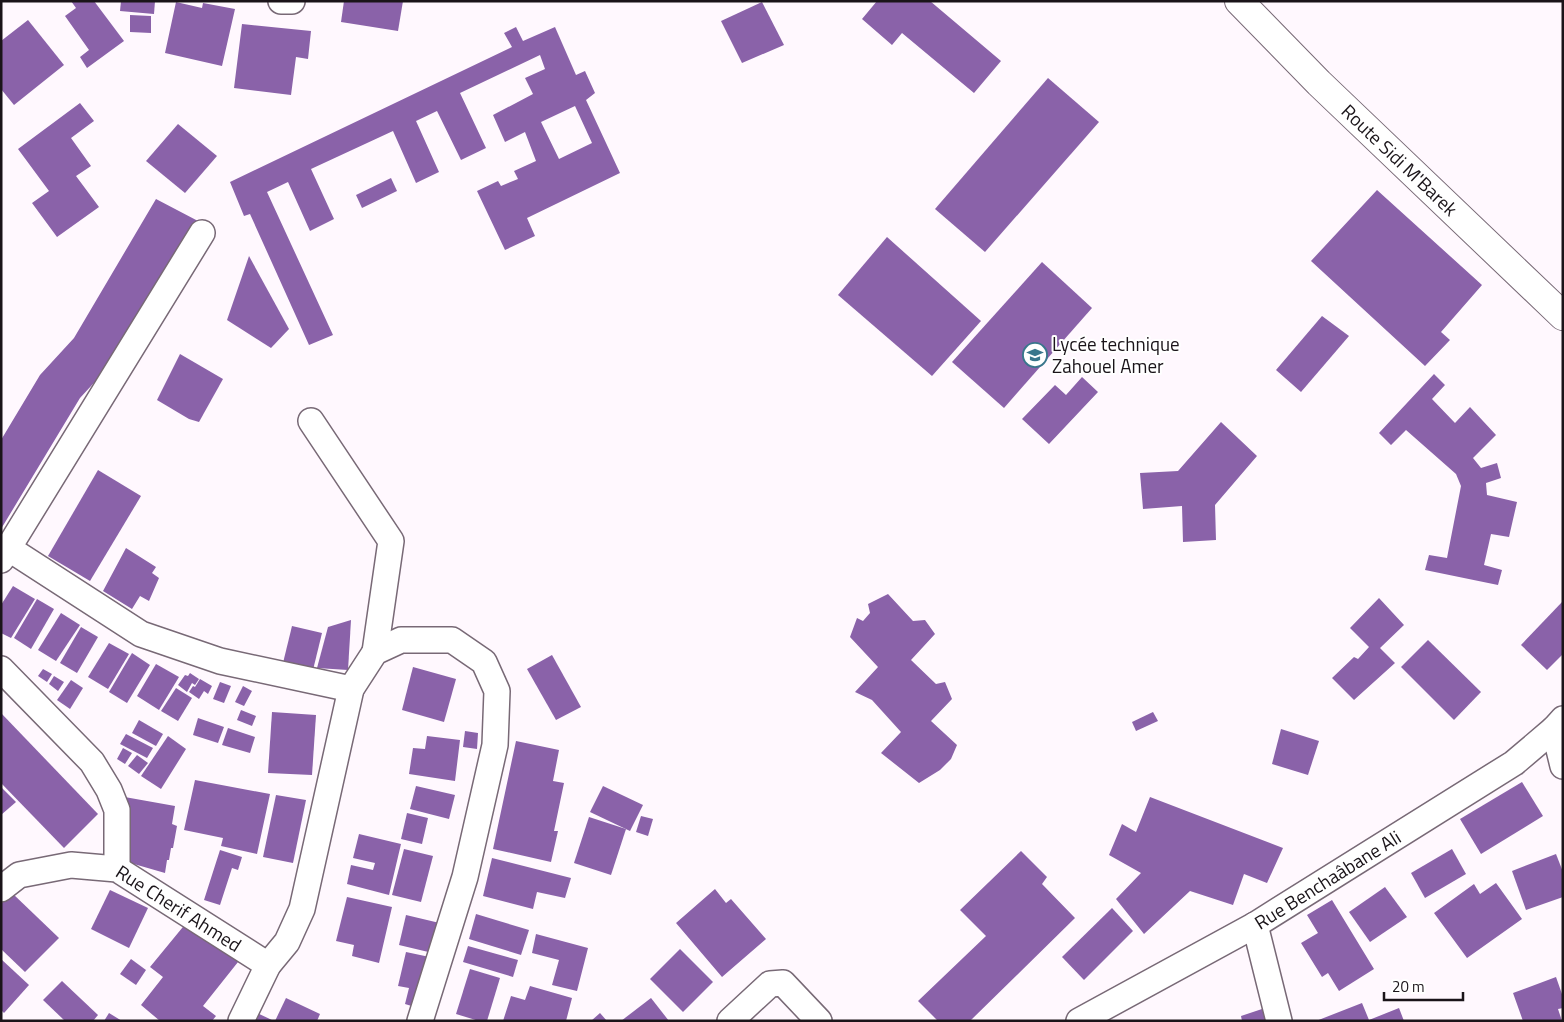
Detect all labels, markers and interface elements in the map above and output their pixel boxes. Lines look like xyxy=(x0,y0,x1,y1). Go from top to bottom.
street label: Route Sidi M'Barek xyxy=(1335,97,1465,222)
place label: Lycée technique Zahouel Amer xyxy=(1052,329,1180,380)
school or university icon: Lycée technique Zahouel Amer xyxy=(1022,342,1048,368)
street label: Rue Benchaâbane Ali xyxy=(1248,822,1406,936)
street label: Rue Cherif Ahmed xyxy=(110,857,247,959)
scale bar xyxy=(1384,970,1463,1002)
text: 20 m xyxy=(1392,975,1425,998)

